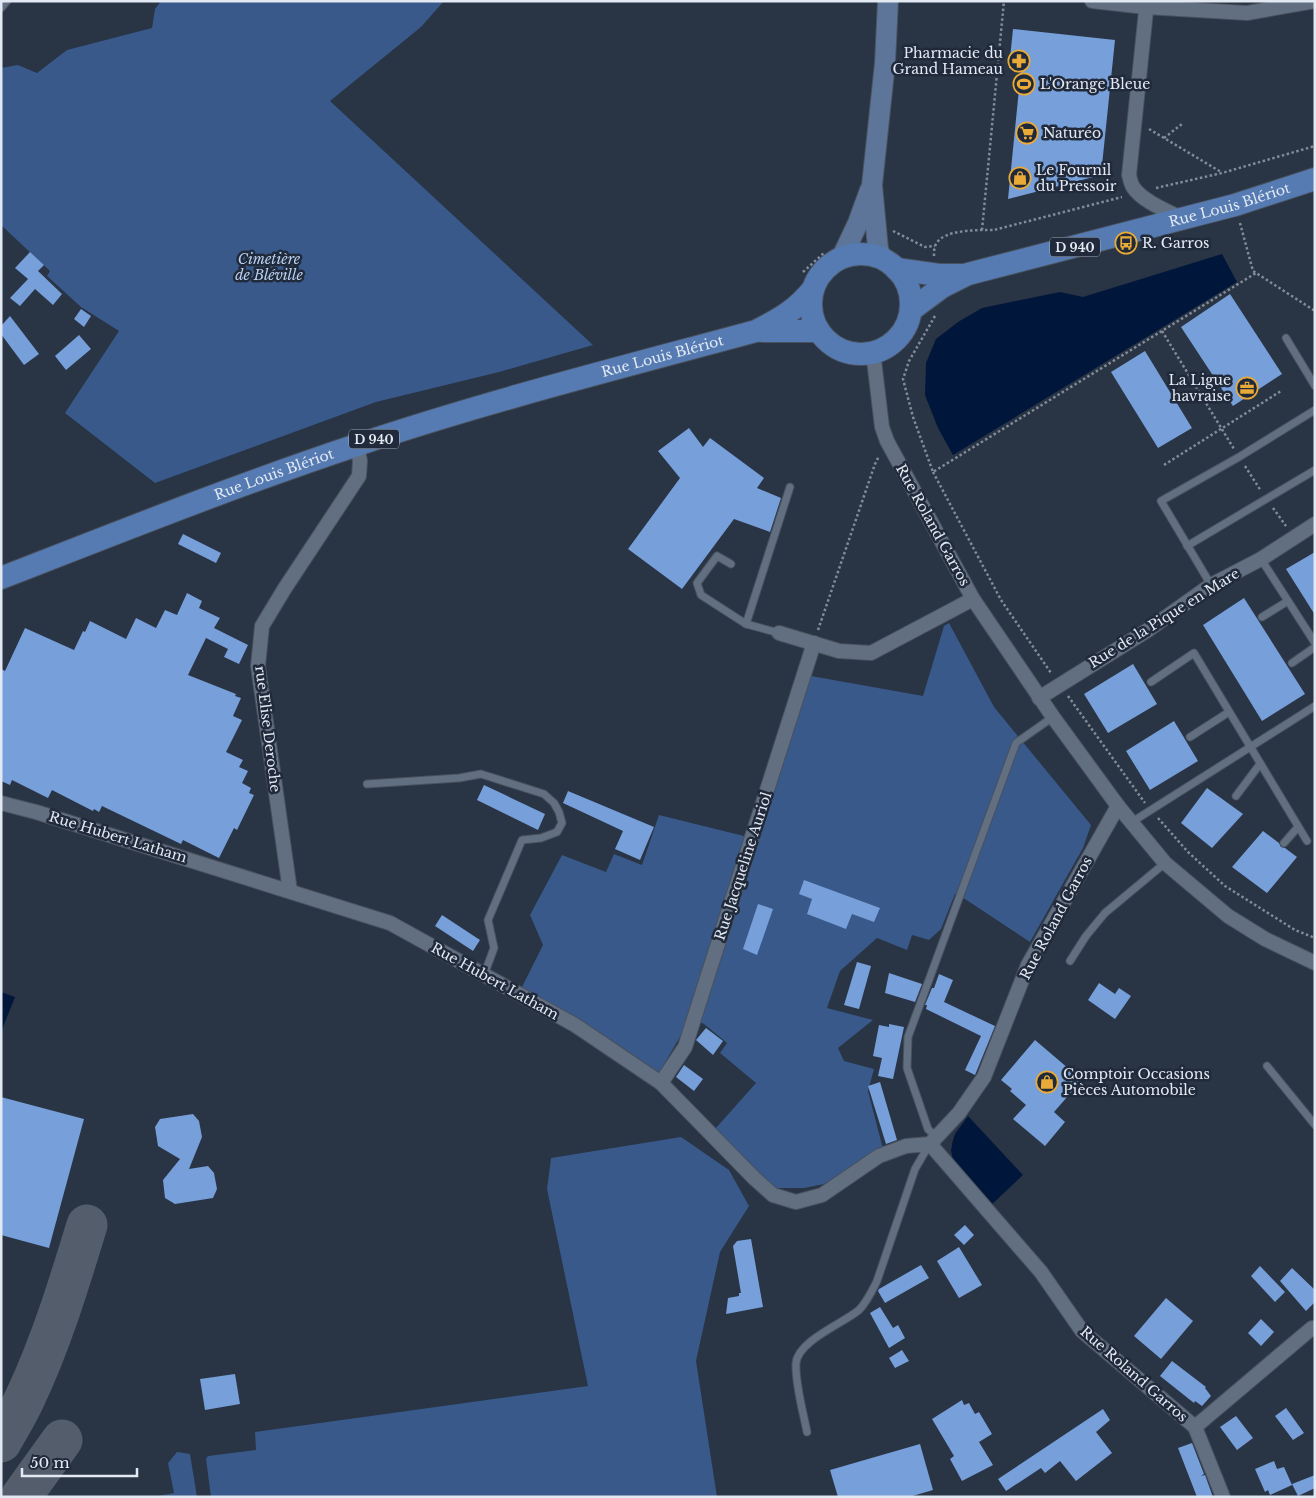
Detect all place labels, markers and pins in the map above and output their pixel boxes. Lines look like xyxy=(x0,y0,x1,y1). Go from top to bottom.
place label: Pharmacie du Grand Hameau xyxy=(892,44,1004,78)
pharmacy icon: Pharmacie du Grand Hameau xyxy=(1007,49,1031,73)
sports icon: L'Orange Bleue xyxy=(1012,72,1036,96)
place label: L'Orange Bleue xyxy=(1040,75,1150,93)
supermarket icon: Naturéo xyxy=(1015,121,1039,145)
place label: Naturéo xyxy=(1043,124,1101,142)
place label: Le Fournil du Pressoir xyxy=(1036,161,1117,195)
shop icon: Le Fournil du Pressoir xyxy=(1008,166,1032,190)
bus stop icon: R. Garros xyxy=(1114,231,1138,255)
place label: R. Garros xyxy=(1142,234,1209,252)
place label: La Ligue havraise xyxy=(1168,371,1231,405)
office icon: La Ligue havraise xyxy=(1235,376,1259,400)
place label: Comptoir Occasions Pièces Automobile xyxy=(1063,1065,1210,1099)
shop icon: Comptoir Occasions Pièces Automobile xyxy=(1035,1070,1059,1094)

